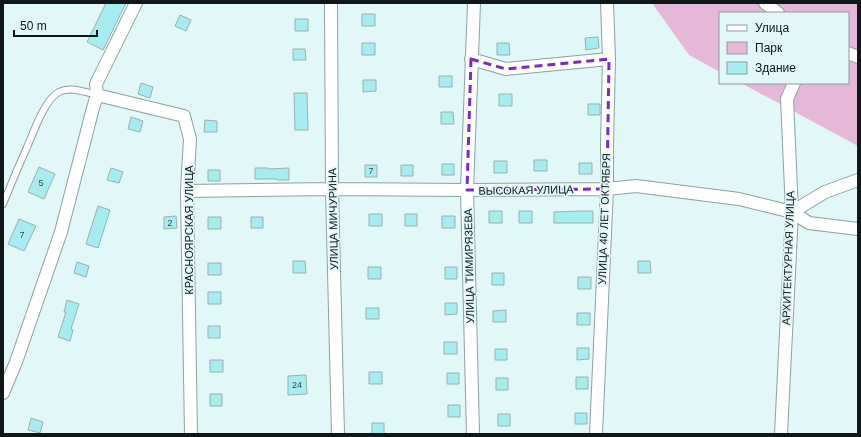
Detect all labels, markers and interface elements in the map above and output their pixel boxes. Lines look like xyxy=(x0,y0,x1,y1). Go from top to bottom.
scale bar xyxy=(14,12,97,38)
legend xyxy=(719,12,849,84)
text: 50 m xyxy=(20,19,47,33)
text: Улица xyxy=(755,21,789,35)
text: Парк xyxy=(755,41,783,55)
text: Здание xyxy=(755,61,796,75)
street label: УЛИЦА 40 ЛЕТ ОКТЯБРЯ xyxy=(596,153,612,285)
street label: КРАСНОЯРСКАЯ УЛИЦА xyxy=(183,165,195,295)
house number: 7 xyxy=(368,166,374,176)
street label: УЛИЦА МИЧУРИНА xyxy=(326,167,340,270)
house number: 5 xyxy=(38,178,44,188)
street label: ВЫСОКАЯ УЛИЦА xyxy=(478,183,574,197)
street label: АРХИТЕКТУРНАЯ УЛИЦА xyxy=(780,190,796,325)
street label: УЛИЦА ТИМИРЯЗЕВА xyxy=(462,208,476,324)
house number: 2 xyxy=(167,218,173,228)
house number: 7 xyxy=(19,230,25,240)
house number: 24 xyxy=(292,380,302,390)

